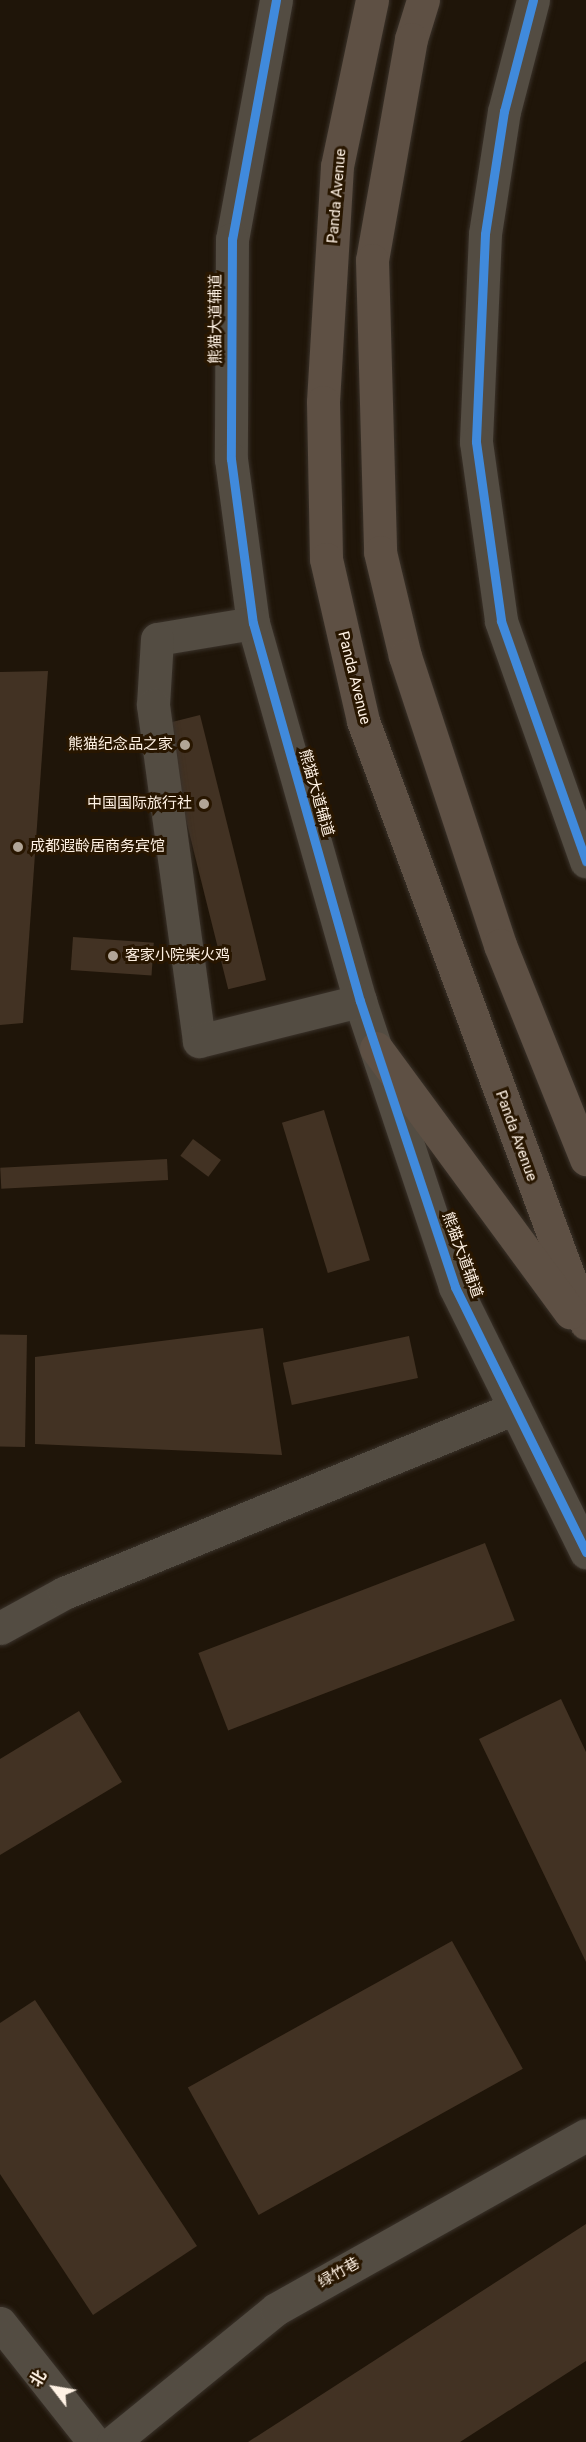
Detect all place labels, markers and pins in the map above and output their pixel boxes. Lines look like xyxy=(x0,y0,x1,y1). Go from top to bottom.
place label: 熊猫纪念品之家 xyxy=(68,736,173,754)
marker: 熊猫纪念品之家 xyxy=(178,738,192,752)
place label: 中国国际旅行社 xyxy=(87,795,192,813)
marker: 中国国际旅行社 xyxy=(197,797,211,811)
place label: 成都遐龄居商务宾馆 xyxy=(30,838,165,856)
marker: 成都遐龄居商务宾馆 xyxy=(11,840,25,854)
place label: 客家小院柴火鸡 xyxy=(125,947,230,965)
marker: 客家小院柴火鸡 xyxy=(106,949,120,963)

